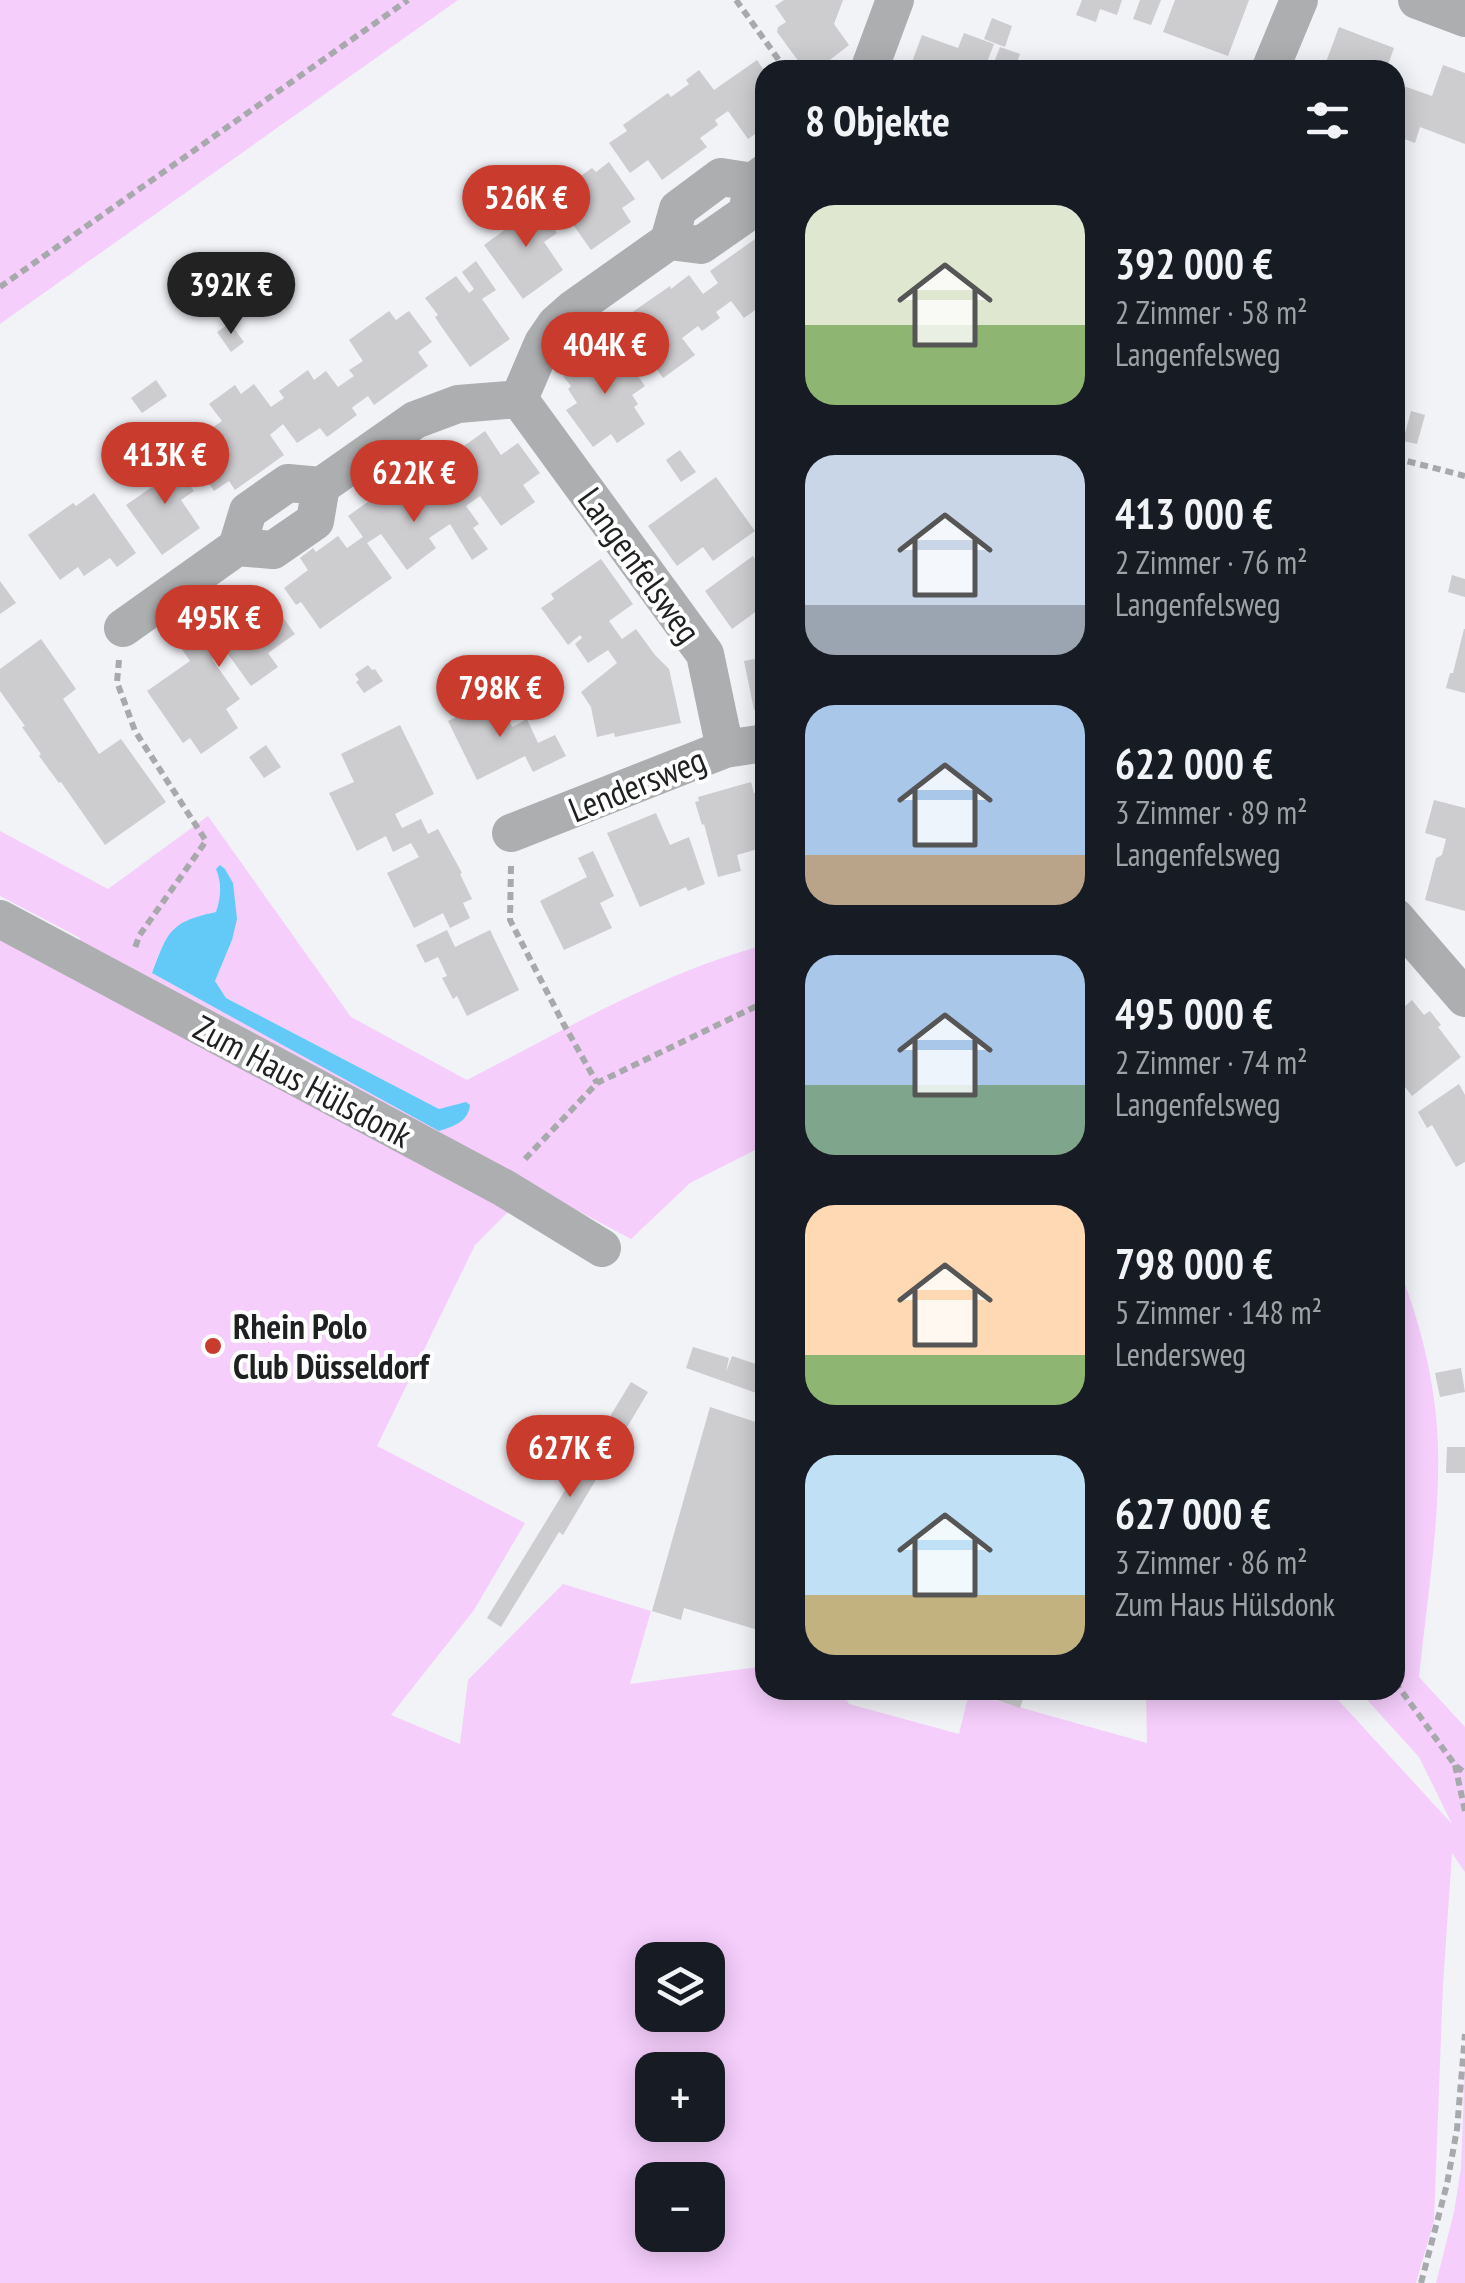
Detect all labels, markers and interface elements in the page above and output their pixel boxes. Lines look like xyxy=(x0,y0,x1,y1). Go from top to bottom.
text: 8 Objekte xyxy=(805,93,950,148)
icon: filters xyxy=(1300,93,1355,148)
pin: 526K € xyxy=(445,165,607,250)
text: 526K € xyxy=(484,176,568,218)
text: 392 000 € xyxy=(1115,236,1273,291)
icon: home xyxy=(885,245,1005,365)
pin: 392K € xyxy=(150,252,312,337)
text: 392K € xyxy=(189,263,273,305)
text: 2 Zimmer · 58 m² xyxy=(1115,291,1308,333)
pin: 404K € xyxy=(524,312,686,397)
text: 404K € xyxy=(563,323,647,365)
text: Langenfelsweg xyxy=(1115,333,1281,375)
pin: 413K € xyxy=(84,422,246,507)
text: 413K € xyxy=(123,433,207,475)
pin: 622K € xyxy=(333,440,495,525)
text: 622K € xyxy=(372,451,456,493)
street label: Langenfelsweg xyxy=(568,478,712,652)
text: 413 000 € xyxy=(1115,486,1273,541)
icon: home xyxy=(885,495,1005,615)
text: 2 Zimmer · 76 m² xyxy=(1115,541,1308,583)
text: Langenfelsweg xyxy=(1115,583,1281,625)
pin: 495K € xyxy=(138,585,300,670)
text: 495K € xyxy=(177,596,261,638)
pin: 798K € xyxy=(419,655,581,740)
text: 798K € xyxy=(458,666,542,708)
street label: Lendersweg xyxy=(562,736,712,832)
text: 622 000 € xyxy=(1115,736,1273,791)
icon: home xyxy=(885,745,1005,865)
text: 3 Zimmer · 89 m² xyxy=(1115,791,1308,833)
text: Langenfelsweg xyxy=(1115,833,1281,875)
text: 495 000 € xyxy=(1115,986,1273,1041)
icon: home xyxy=(885,995,1005,1115)
street label: Zum Haus Hülsdonk xyxy=(186,1004,420,1158)
text: 2 Zimmer · 74 m² xyxy=(1115,1041,1308,1083)
text: Langenfelsweg xyxy=(1115,1083,1281,1125)
text: 798 000 € xyxy=(1115,1236,1273,1291)
icon: home xyxy=(885,1245,1005,1365)
text: 5 Zimmer · 148 m² xyxy=(1115,1291,1322,1333)
place label: Rhein Polo Club Düsseldorf xyxy=(233,1303,431,1389)
text: Lendersweg xyxy=(1115,1333,1246,1375)
marker: Rhein Polo Club Düsseldorf xyxy=(202,1335,224,1357)
pin: 627K € xyxy=(489,1415,651,1500)
text: 627K € xyxy=(528,1426,612,1468)
text: 627 000 € xyxy=(1115,1486,1271,1541)
icon: home xyxy=(885,1495,1005,1615)
text: 3 Zimmer · 86 m² xyxy=(1115,1541,1308,1583)
text: Zum Haus Hülsdonk xyxy=(1115,1583,1335,1625)
map controls xyxy=(635,1942,725,2252)
button: layers xyxy=(635,1942,725,2032)
button: + xyxy=(635,2052,725,2142)
button: − xyxy=(635,2162,725,2252)

